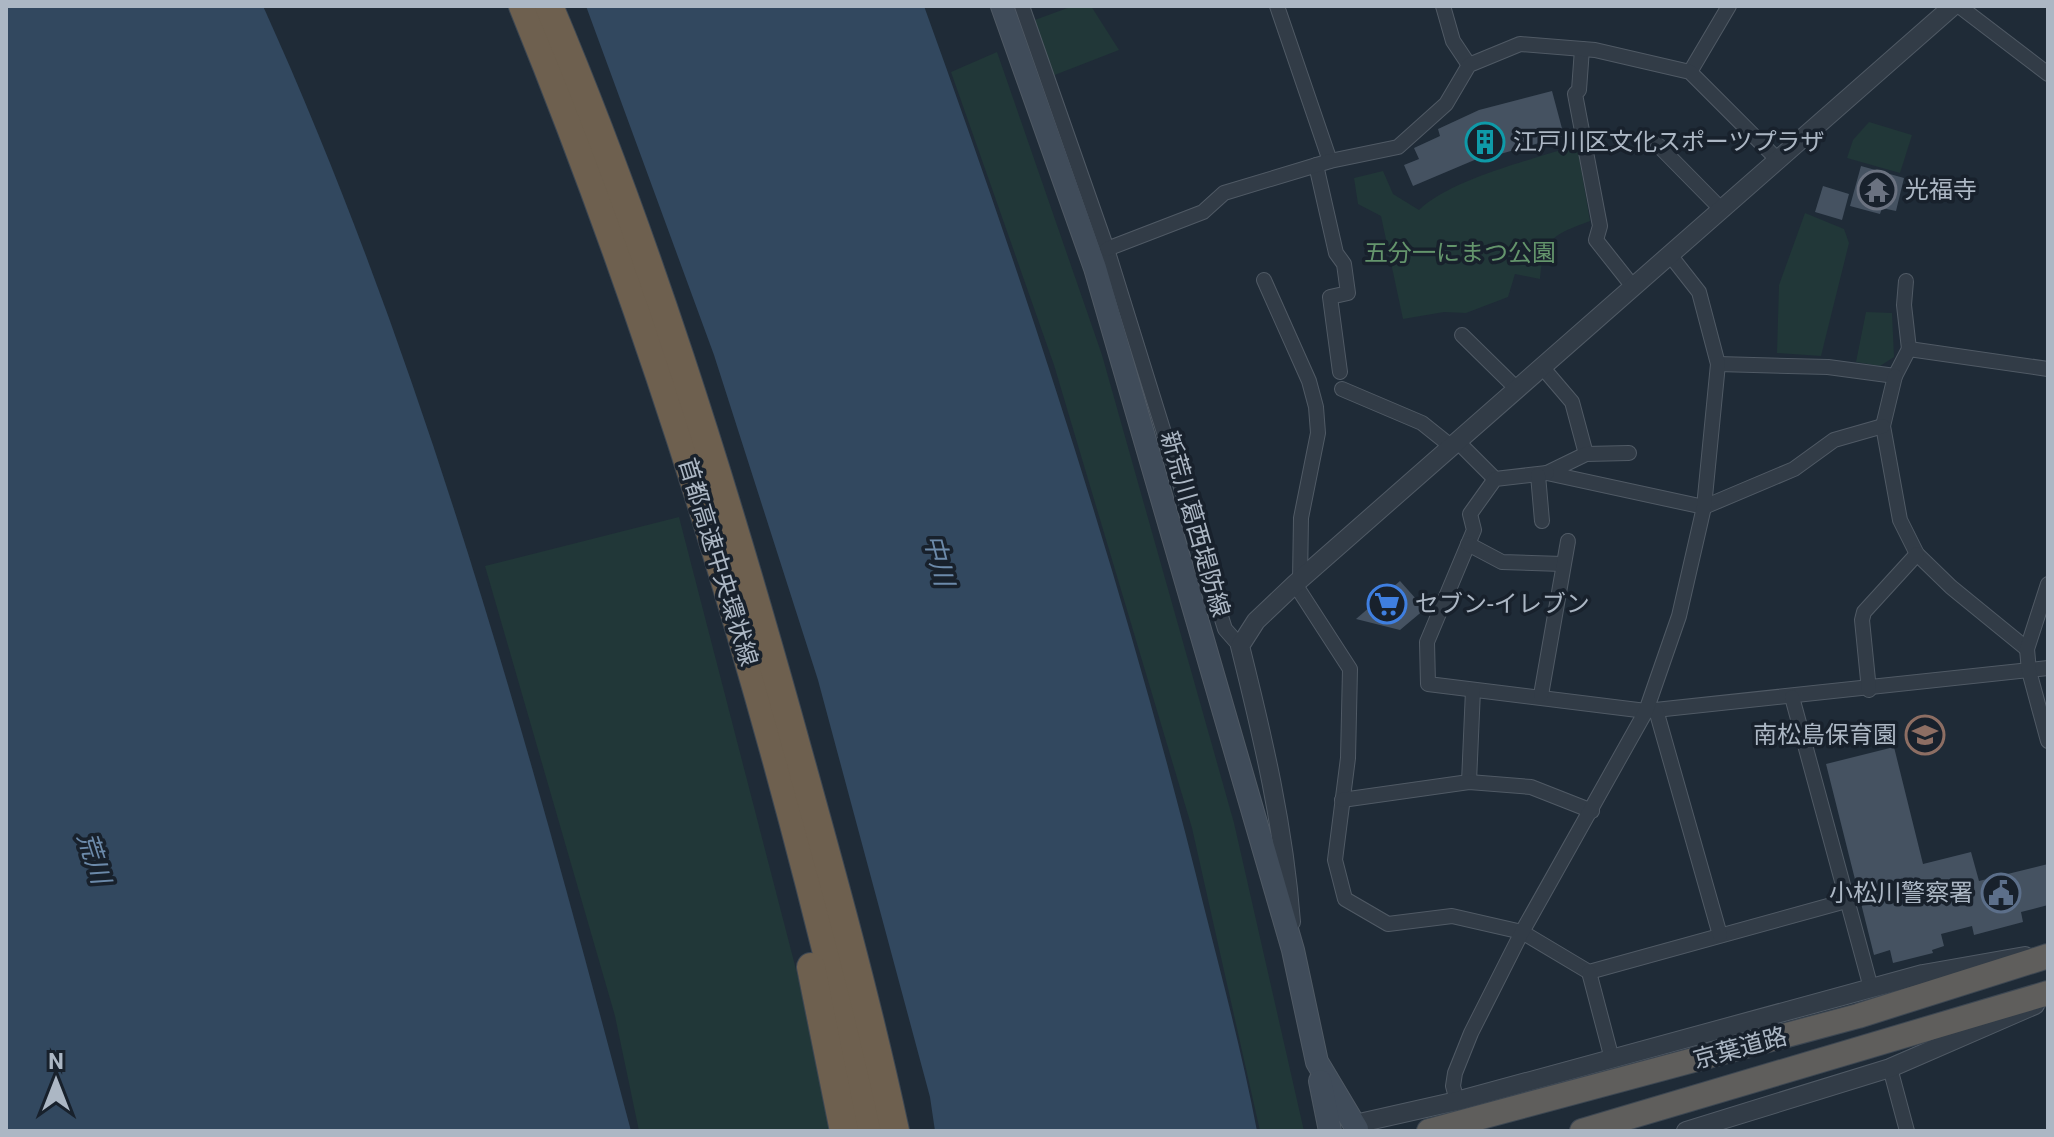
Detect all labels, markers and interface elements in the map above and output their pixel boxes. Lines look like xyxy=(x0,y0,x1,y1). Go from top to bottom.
building icon: 江戸川区文化スポーツプラザ xyxy=(1464,121,1506,163)
place label: 江戸川区文化スポーツプラザ xyxy=(1513,128,1825,156)
temple icon: 光福寺 xyxy=(1856,169,1898,211)
place label: 光福寺 xyxy=(1905,176,1977,204)
park label: 五分一にまつ公園 xyxy=(1364,239,1556,267)
street label: 新荒川葛西堤防線 xyxy=(1155,428,1235,620)
street label: 首都高速中央環状線 xyxy=(673,455,763,669)
water label: 中川 xyxy=(918,531,961,592)
supermarket icon: セブン-イレブン xyxy=(1366,583,1408,625)
place label: セブン-イレブン xyxy=(1415,590,1590,618)
school or university icon: 南松島保育園 xyxy=(1904,714,1946,756)
place label: 南松島保育園 xyxy=(1753,721,1897,749)
water label: 荒川 xyxy=(72,829,117,890)
public building icon: 小松川警察署 xyxy=(1980,872,2022,914)
place label: 小松川警察署 xyxy=(1829,879,1973,907)
street label: 京葉道路 xyxy=(1690,1022,1790,1074)
north arrow xyxy=(16,1041,96,1121)
text: N xyxy=(48,1049,64,1074)

